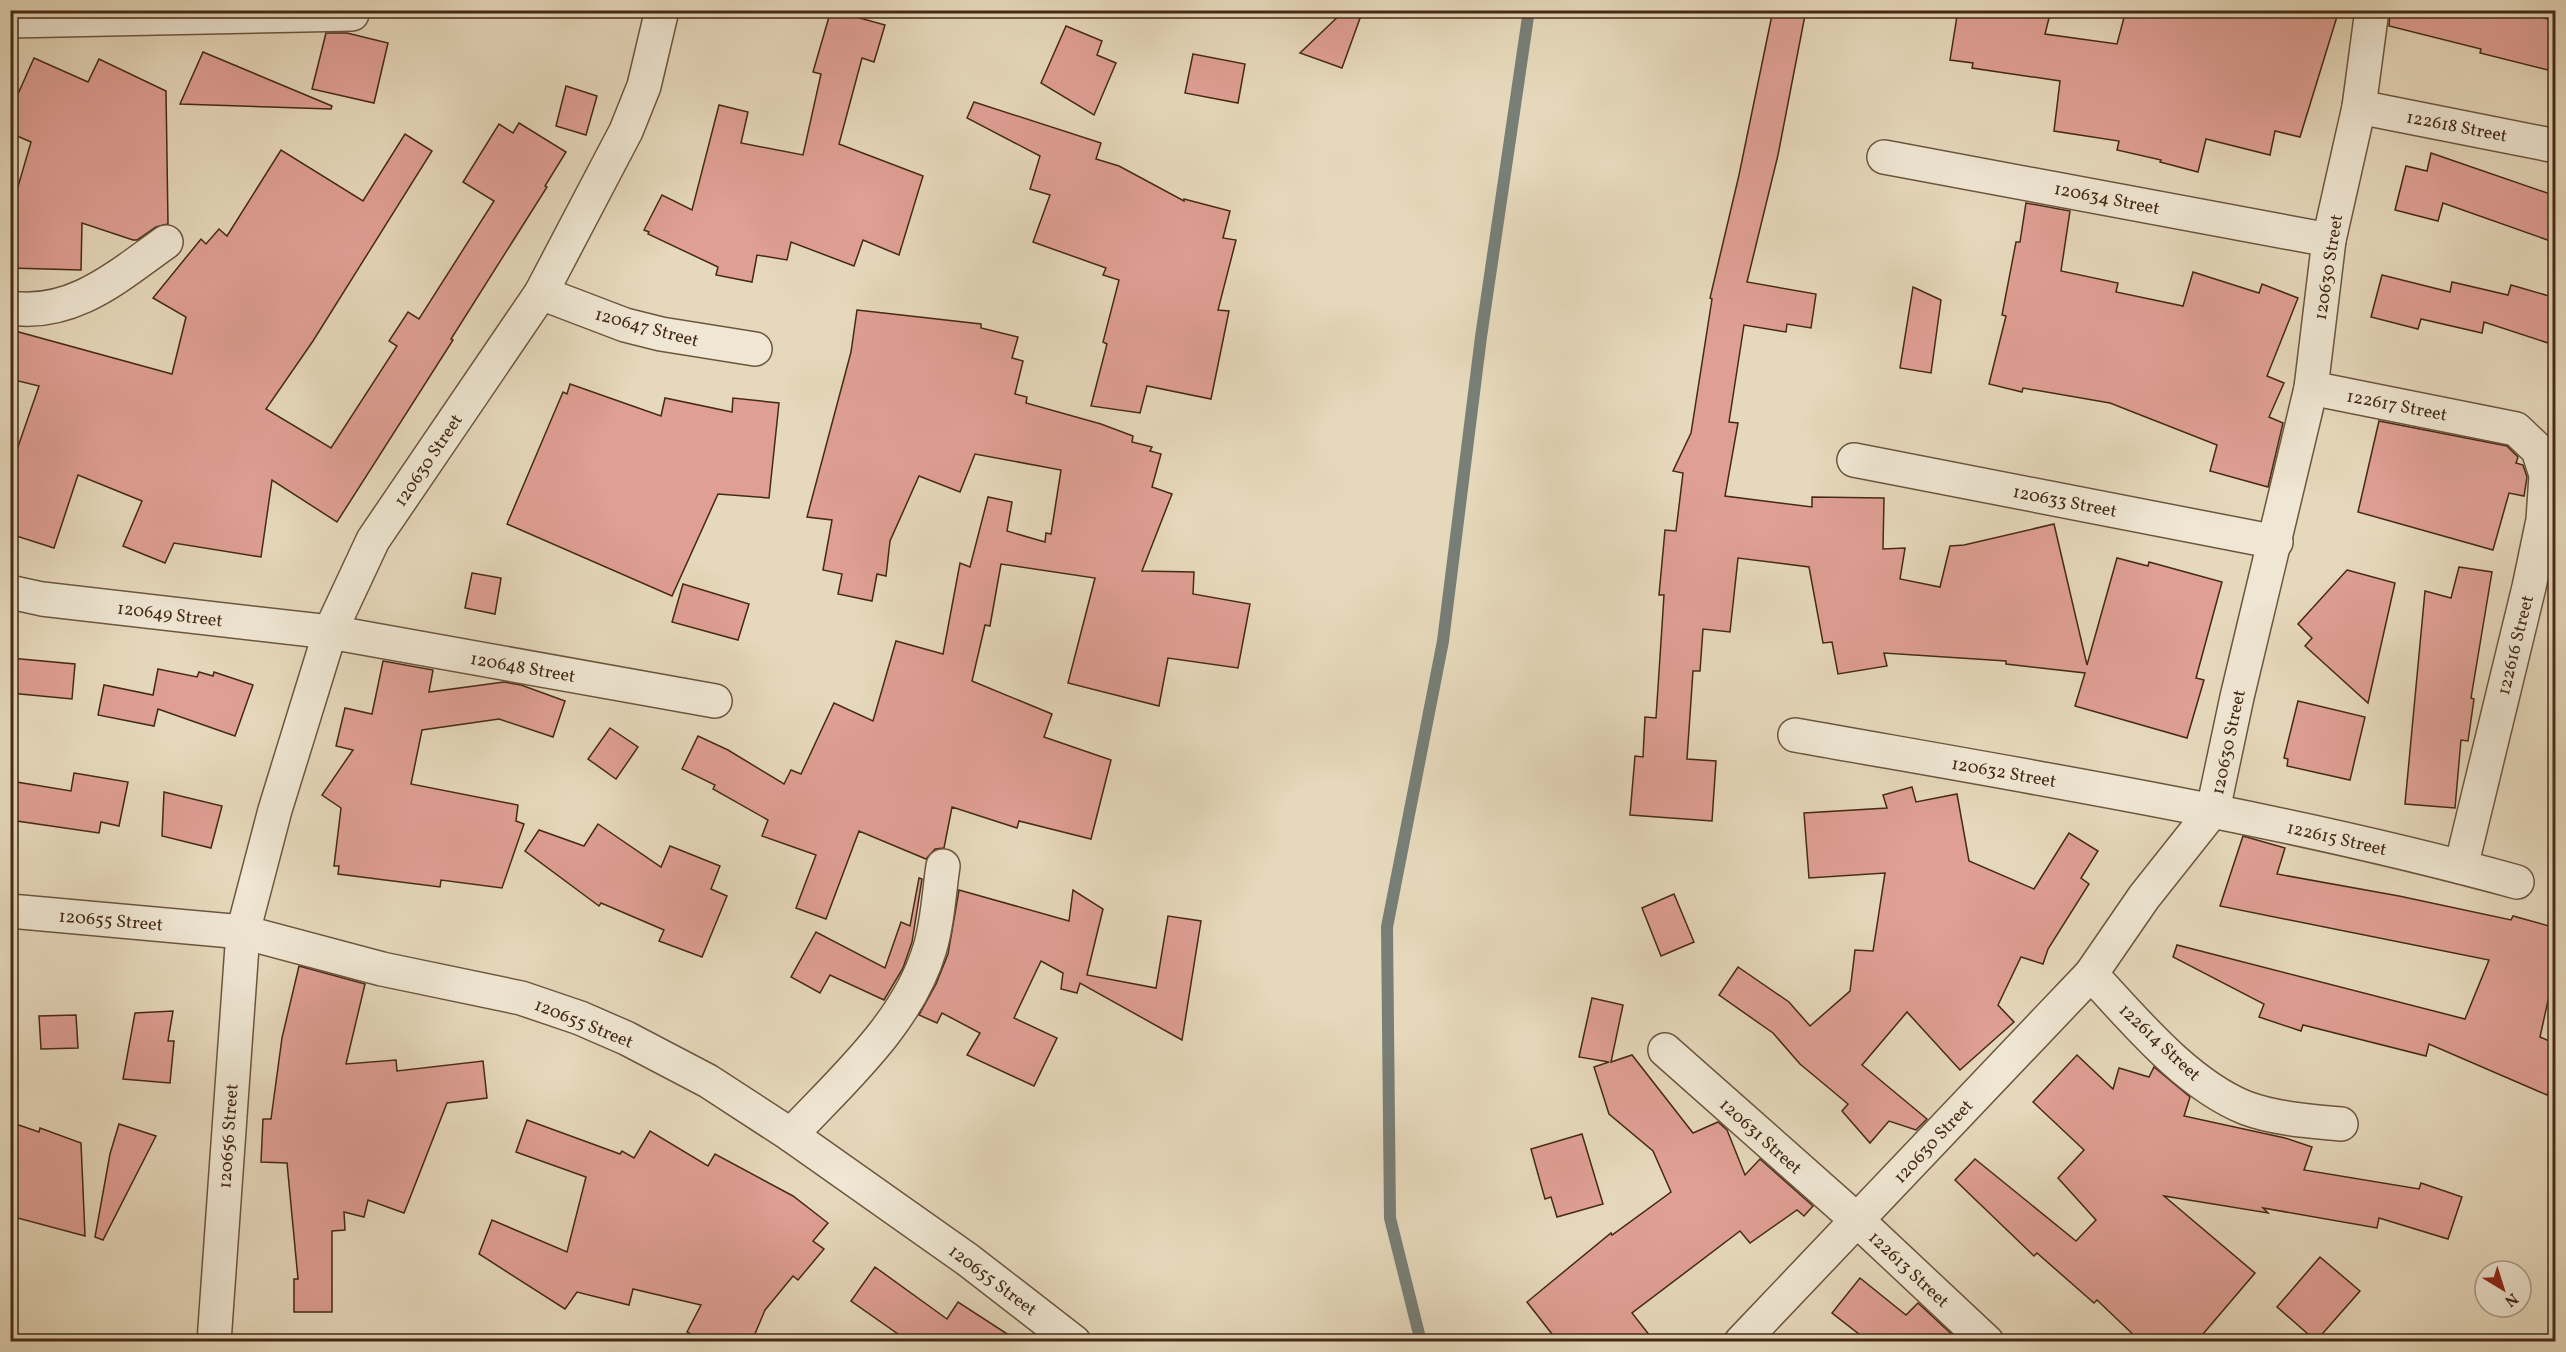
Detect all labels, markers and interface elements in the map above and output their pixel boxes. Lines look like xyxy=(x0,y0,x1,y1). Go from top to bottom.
street label: 122618 Street xyxy=(2404,105,2509,150)
street label: 120634 Street xyxy=(2052,177,2162,222)
street label: 120630 Street xyxy=(2309,212,2350,322)
street label: 120647 Street xyxy=(592,303,701,354)
street label: 122617 Street xyxy=(2344,384,2449,428)
street label: 120630 Street xyxy=(389,410,469,512)
street label: 120633 Street xyxy=(2011,480,2119,525)
street label: 122616 Street xyxy=(2492,593,2541,698)
street label: 120649 Street xyxy=(115,597,224,634)
street label: 120648 Street xyxy=(468,647,577,690)
street label: 120630 Street xyxy=(2206,687,2253,797)
street label: 120632 Street xyxy=(1949,752,2058,795)
street label: 122615 Street xyxy=(2284,816,2389,863)
street label: 120655 Street xyxy=(58,904,164,939)
street label: 120655 Street xyxy=(530,993,637,1056)
street label: 122614 Street xyxy=(2112,999,2206,1088)
street label: 120656 Street xyxy=(213,1083,246,1189)
street label: 120631 Street xyxy=(1713,1093,1807,1181)
street label: 120630 Street xyxy=(1889,1094,1980,1190)
street label: 122613 Street xyxy=(1862,1226,1954,1314)
street label: 120655 Street xyxy=(943,1240,1041,1323)
north arrow xyxy=(2473,1259,2533,1319)
text: N xyxy=(2499,1287,2522,1312)

